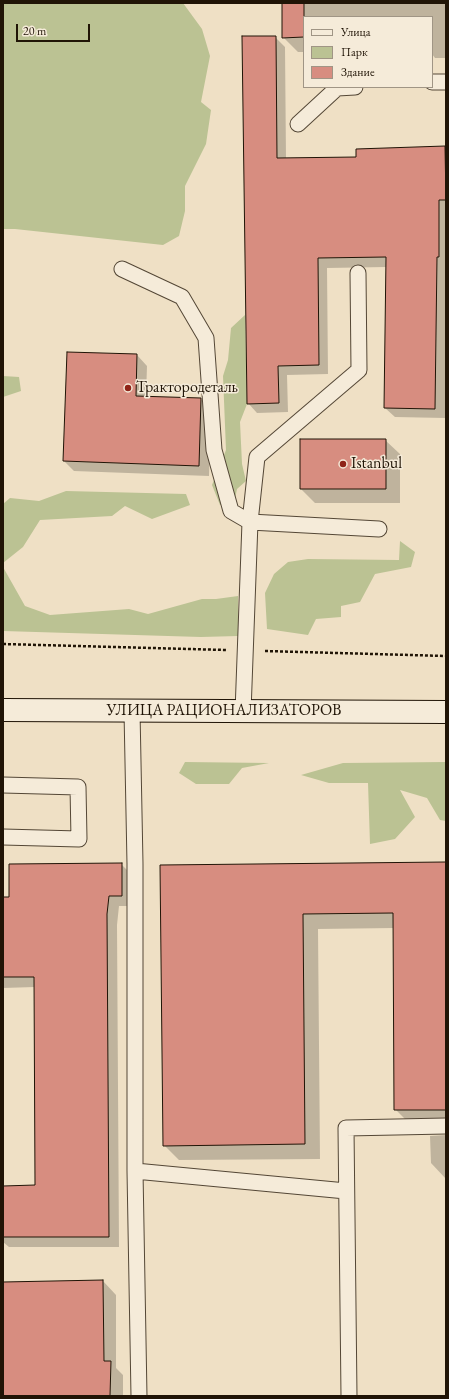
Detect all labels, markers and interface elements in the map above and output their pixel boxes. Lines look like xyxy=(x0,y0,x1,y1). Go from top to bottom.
scale bar xyxy=(18,16,92,42)
legend xyxy=(303,16,433,88)
text: 20 m xyxy=(23,23,46,39)
text: Улица xyxy=(341,24,371,40)
text: Парк xyxy=(341,44,368,60)
text: Здание xyxy=(341,64,375,80)
place label: Трактородеталь xyxy=(136,378,238,398)
marker: Трактородеталь xyxy=(123,383,133,393)
place label: Istanbul xyxy=(351,454,402,474)
marker: Istanbul xyxy=(338,459,348,469)
street label: УЛИЦА РАЦИОНАЛИЗАТОРОВ xyxy=(107,701,341,721)

